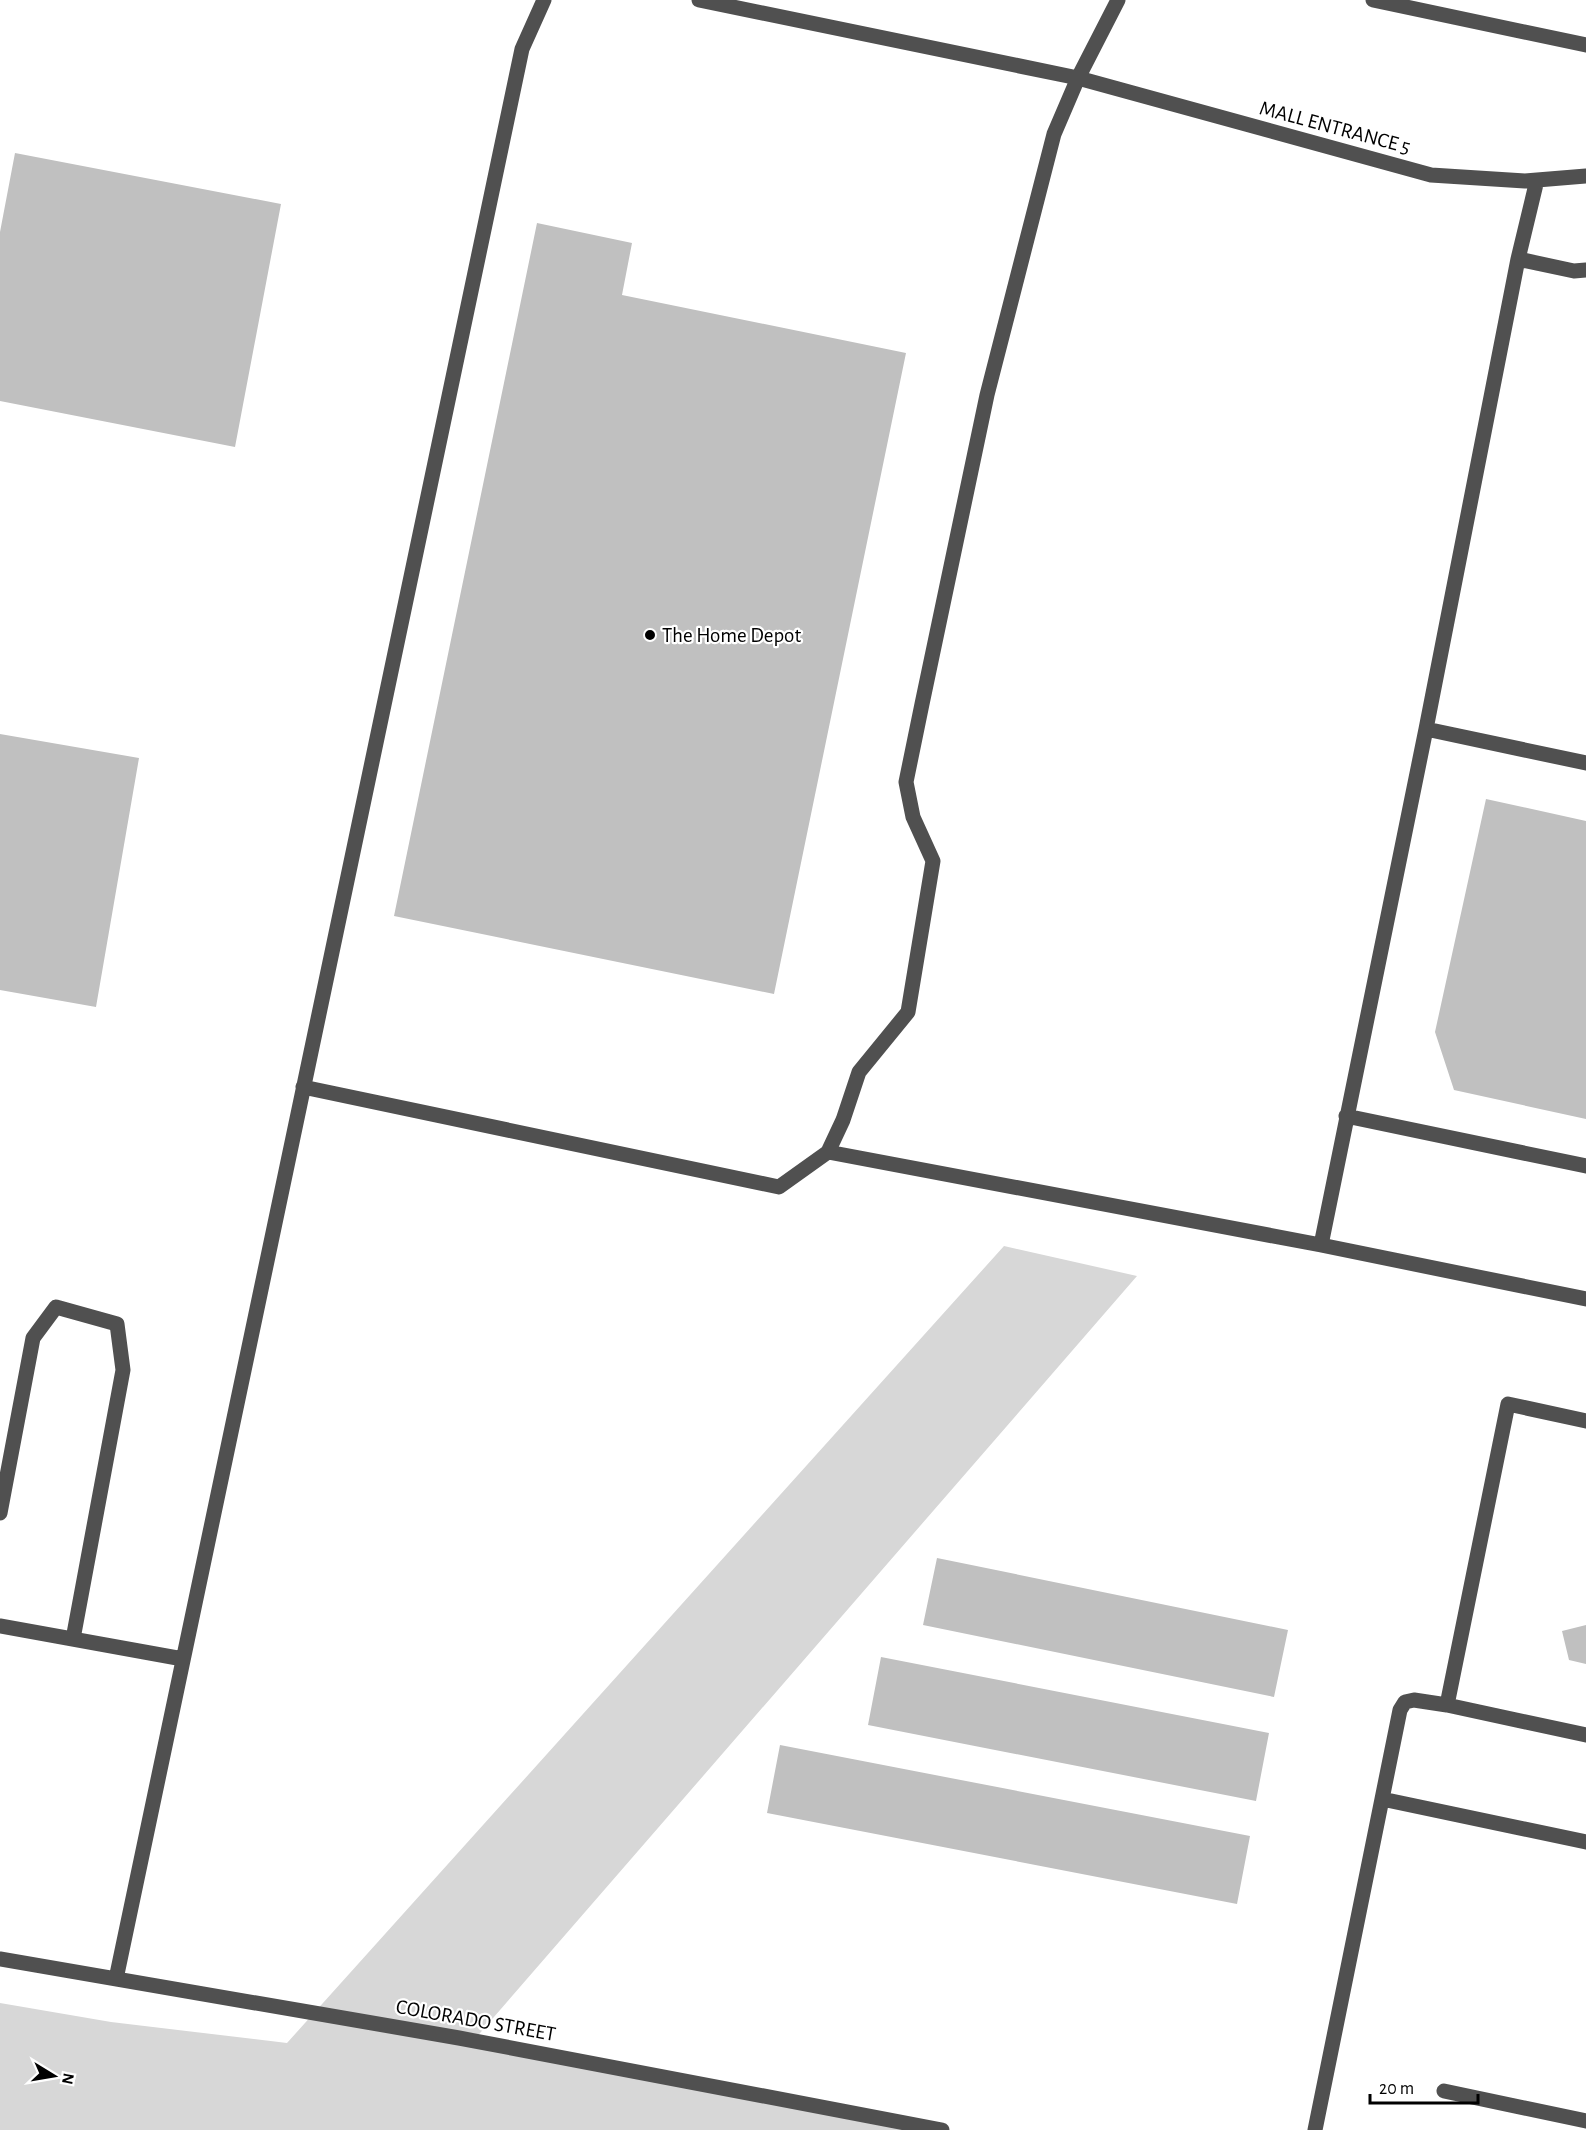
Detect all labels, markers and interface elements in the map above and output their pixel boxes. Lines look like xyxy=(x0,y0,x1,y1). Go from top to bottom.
street label: MALL ENTRANCE 5 xyxy=(1257,97,1413,158)
place label: The Home Depot xyxy=(662,625,801,646)
marker: The Home Depot xyxy=(643,628,657,642)
street label: COLORADO STREET xyxy=(394,1996,557,2045)
north arrow xyxy=(24,2046,84,2106)
scale bar xyxy=(1370,2067,1478,2105)
text: N xyxy=(59,2072,77,2086)
text: 20 m xyxy=(1379,2080,1414,2098)

